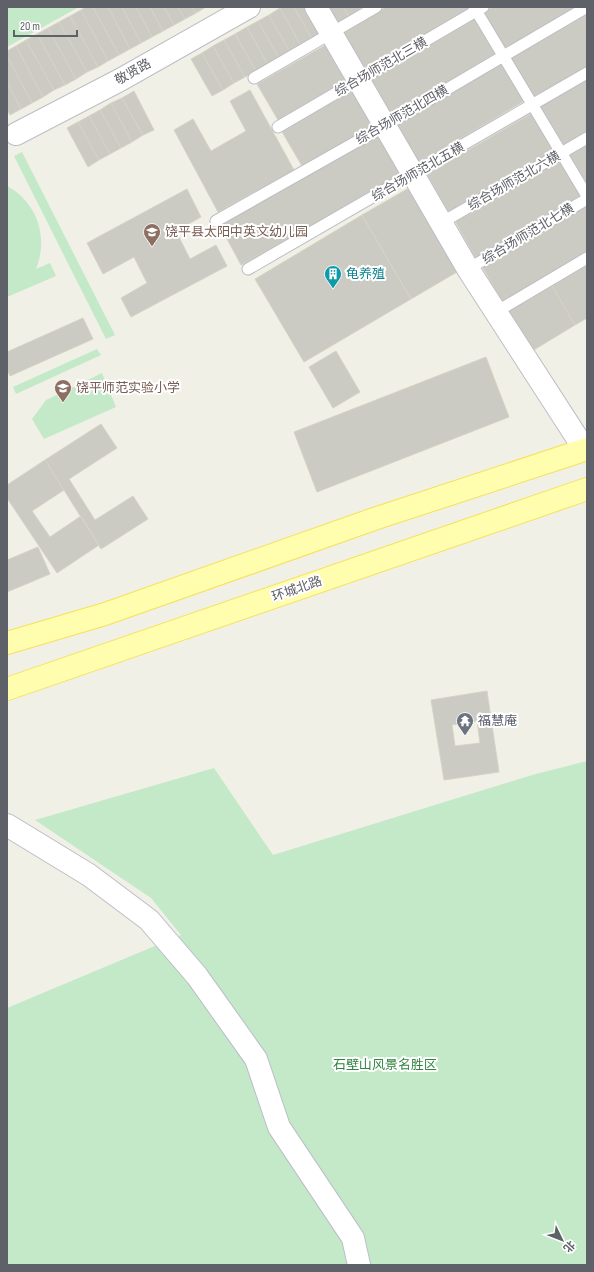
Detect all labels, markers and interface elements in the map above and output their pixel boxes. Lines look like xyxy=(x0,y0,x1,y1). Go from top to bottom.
scale bar xyxy=(14,12,77,38)
text: 20 m xyxy=(20,19,40,34)
street label: 综合场师范北三横 xyxy=(332,34,430,100)
street label: 敬贤路 xyxy=(112,56,154,88)
street label: 综合场师范北四横 xyxy=(353,82,451,148)
street label: 综合场师范北五横 xyxy=(369,139,467,205)
street label: 综合场师范北六横 xyxy=(465,148,563,214)
street label: 综合场师范北七横 xyxy=(479,200,577,268)
school or university icon: 饶平县太阳中英文幼儿园 xyxy=(142,222,162,247)
place label: 饶平县太阳中英文幼儿园 xyxy=(165,224,308,240)
building icon: 龟养殖 xyxy=(323,264,343,289)
place label: 龟养殖 xyxy=(346,266,385,282)
school or university icon: 饶平师范实验小学 xyxy=(53,378,73,403)
place label: 饶平师范实验小学 xyxy=(76,380,180,396)
street label: 环城北路 xyxy=(270,573,324,605)
temple icon: 福慧庵 xyxy=(455,711,475,736)
place label: 福慧庵 xyxy=(478,713,517,729)
park label: 石壁山风景名胜区 xyxy=(333,1057,437,1073)
north arrow xyxy=(542,1220,582,1260)
text: 北 xyxy=(560,1238,577,1255)

